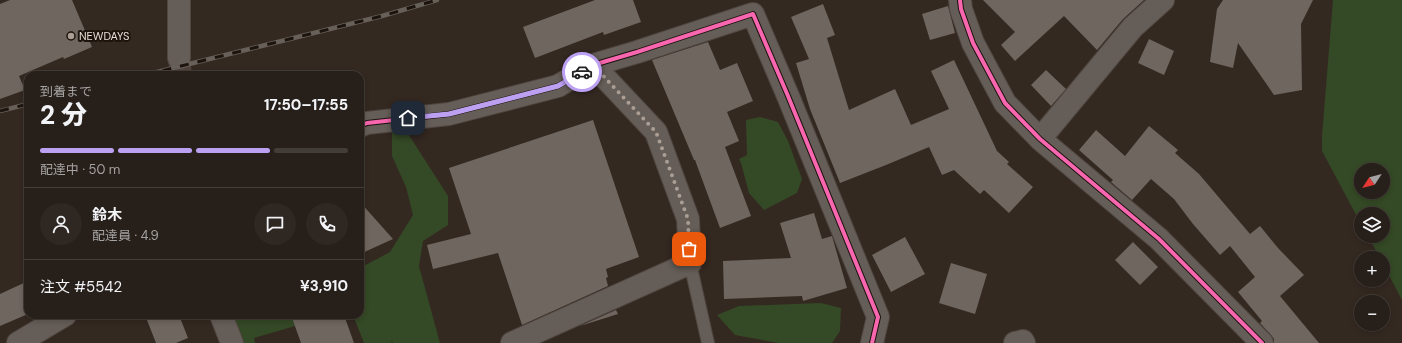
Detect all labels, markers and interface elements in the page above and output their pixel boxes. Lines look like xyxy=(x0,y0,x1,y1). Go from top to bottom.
place label: NEWDAYS xyxy=(79,29,129,43)
marker: NEWDAYS xyxy=(66,31,76,41)
courier xyxy=(562,52,602,92)
icon: car xyxy=(571,61,593,83)
text: 到着まで xyxy=(40,83,92,100)
text: 17:50–17:55 xyxy=(264,95,348,115)
text: 2 分 xyxy=(40,98,87,132)
pin xyxy=(391,101,425,135)
icon: home xyxy=(397,107,419,129)
text: 配達中 · 50 m xyxy=(40,161,120,178)
north arrow xyxy=(1354,163,1390,199)
map controls xyxy=(1354,163,1390,331)
button: person xyxy=(40,203,82,245)
button: chat xyxy=(254,203,296,245)
button: phone xyxy=(306,203,348,245)
text: 鈴木 xyxy=(92,205,122,225)
button: layers xyxy=(1354,207,1390,243)
text: 配達員 · 4.9 xyxy=(92,227,159,244)
pin xyxy=(672,232,706,266)
icon: bag xyxy=(678,238,700,260)
button: + xyxy=(1354,251,1390,287)
text: ¥3,910 xyxy=(300,276,348,296)
text: 注文 #5542 xyxy=(40,277,122,297)
button: − xyxy=(1354,295,1390,331)

